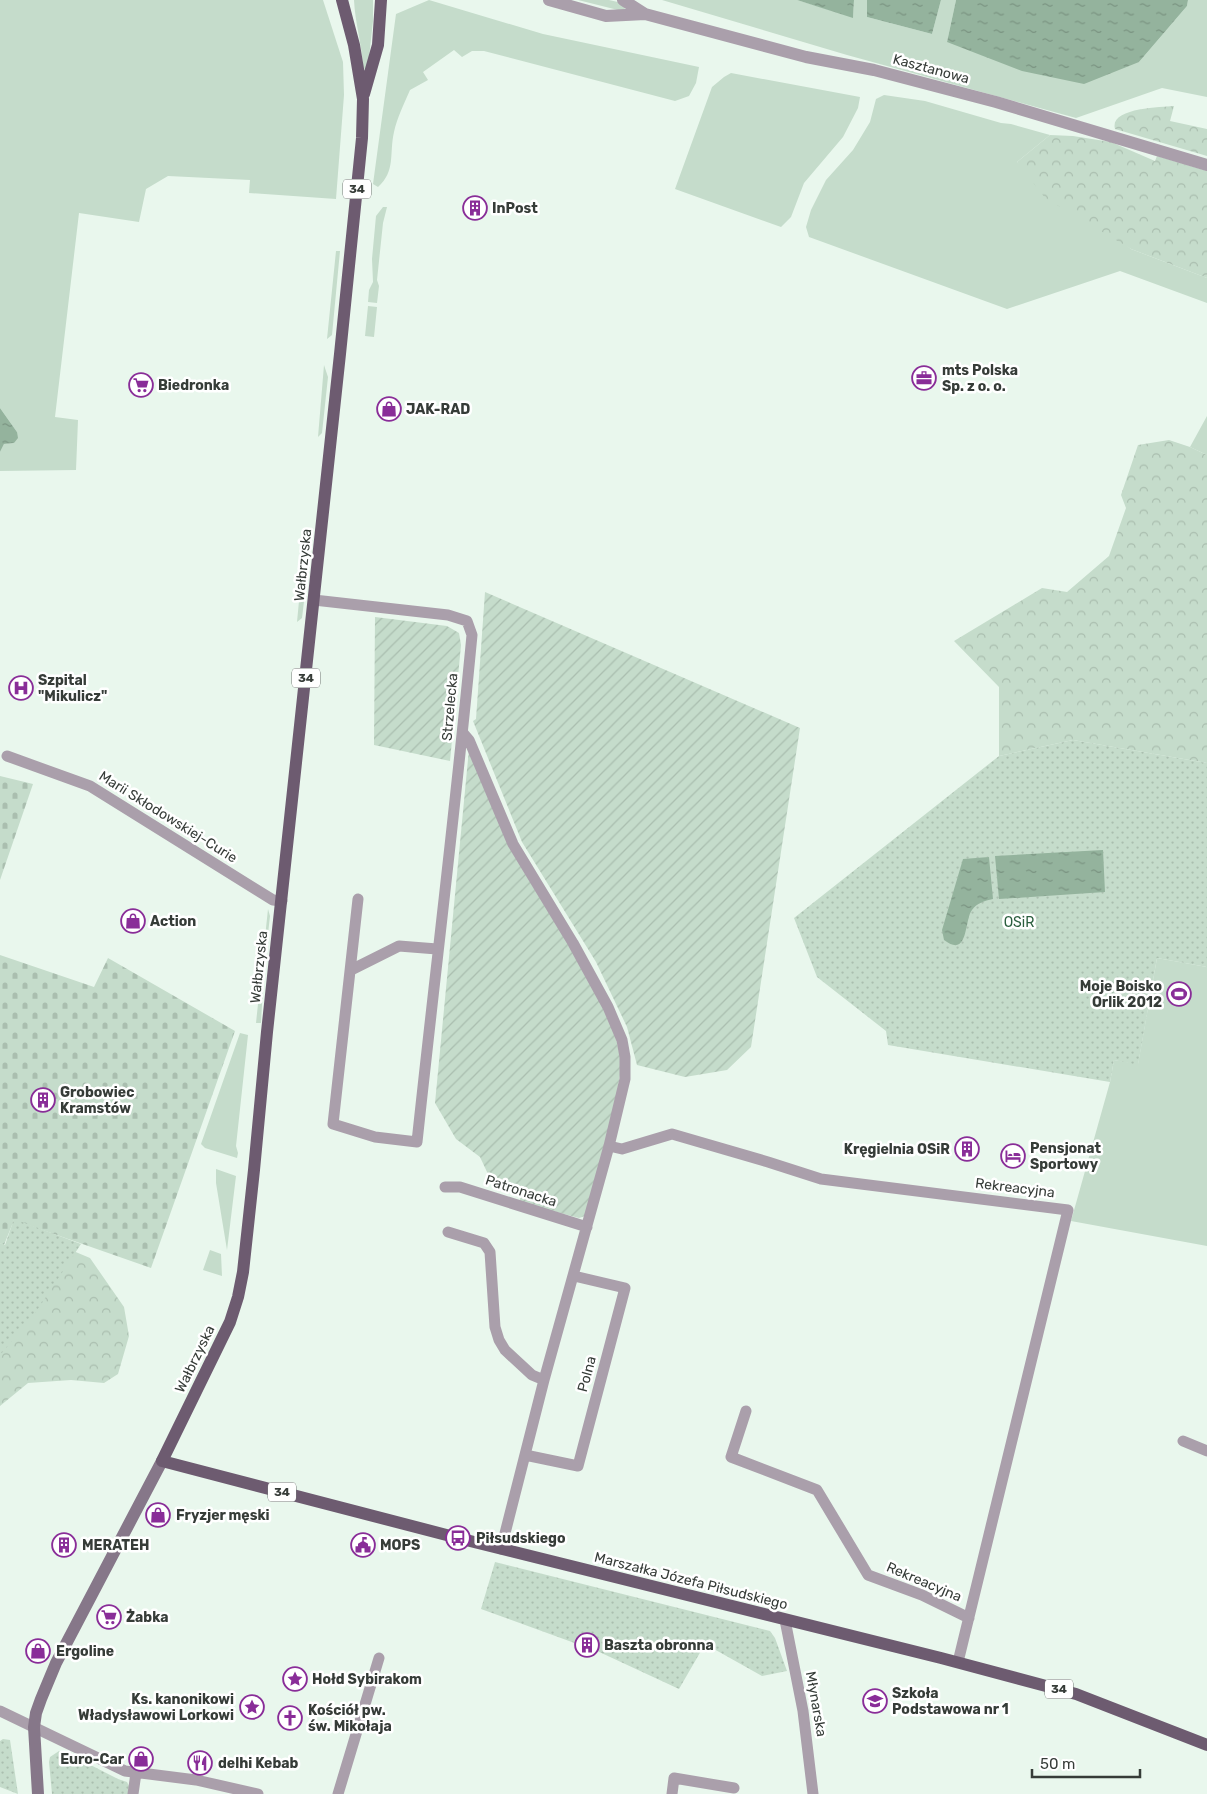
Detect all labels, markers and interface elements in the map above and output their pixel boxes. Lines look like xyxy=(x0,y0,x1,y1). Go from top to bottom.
street label: Kasztanowa xyxy=(891,51,971,87)
road number: 34 xyxy=(343,180,371,198)
building icon: InPost xyxy=(462,195,488,221)
place label: InPost xyxy=(492,200,538,217)
place label: mts Polska Sp. z o. o. xyxy=(942,362,1018,395)
office icon: mts Polska Sp. z o. o. xyxy=(911,365,937,391)
supermarket icon: Biedronka xyxy=(128,372,154,398)
place label: Biedronka xyxy=(158,377,229,394)
shop icon: JAK-RAD xyxy=(376,396,402,422)
place label: JAK-RAD xyxy=(406,401,470,418)
street label: Wałbrzyska xyxy=(291,528,315,602)
road number: 34 xyxy=(292,668,320,688)
place label: Szpital "Mikulicz" xyxy=(38,672,107,705)
street label: Strzelecka xyxy=(439,672,461,742)
hospital icon: Szpital "Mikulicz" xyxy=(8,675,34,701)
street label: Marii Skłodowskiej-Curie xyxy=(96,767,240,867)
shop icon: Action xyxy=(120,908,146,934)
place label: Action xyxy=(150,913,196,930)
park label: OSiR xyxy=(1004,914,1034,931)
street label: Wałbrzyska xyxy=(247,930,271,1004)
place label: Moje Boisko Orlik 2012 xyxy=(1080,978,1162,1011)
sports icon: Moje Boisko Orlik 2012 xyxy=(1166,981,1192,1007)
place label: Grobowiec Kramstów xyxy=(60,1084,134,1117)
building icon: Grobowiec Kramstów xyxy=(30,1087,56,1113)
building icon: Kręgielnia OSiR xyxy=(954,1136,980,1162)
place label: Pensjonat Sportowy xyxy=(1030,1140,1101,1173)
place label: Kręgielnia OSiR xyxy=(844,1141,950,1158)
hotel icon: Pensjonat Sportowy xyxy=(1000,1143,1026,1169)
street label: Patronacka xyxy=(483,1171,559,1211)
street label: Rekreacyjna xyxy=(974,1175,1056,1201)
street label: Wałbrzyska xyxy=(171,1323,219,1395)
street label: Polna xyxy=(574,1354,600,1394)
road number: 34 xyxy=(268,1482,296,1501)
shop icon: Fryzjer męski xyxy=(145,1502,171,1528)
place label: Fryzjer męski xyxy=(176,1507,270,1524)
bus stop icon: Piłsudskiego xyxy=(445,1525,471,1551)
place label: Piłsudskiego xyxy=(476,1530,566,1547)
building icon: MERATEH xyxy=(51,1532,77,1558)
public building icon: MOPS xyxy=(350,1532,376,1558)
place label: MERATEH xyxy=(82,1537,149,1554)
place label: MOPS xyxy=(380,1537,420,1554)
street label: Marszałka Józefa Piłsudskiego xyxy=(593,1549,789,1613)
street label: Rekreacyjna xyxy=(884,1559,964,1605)
supermarket icon: Żabka xyxy=(96,1604,122,1630)
place label: Żabka xyxy=(126,1608,169,1626)
building icon: Baszta obronna xyxy=(574,1632,600,1658)
place label: Baszta obronna xyxy=(604,1637,714,1654)
shop icon: Ergoline xyxy=(25,1638,51,1664)
place label: Ergoline xyxy=(56,1643,114,1660)
place icon: Hołd Sybirakom xyxy=(282,1666,308,1692)
street label: Młynarska xyxy=(802,1670,830,1738)
place label: Hołd Sybirakom xyxy=(312,1671,422,1688)
road number: 34 xyxy=(1045,1680,1073,1698)
place label: Szkoła Podstawowa nr 1 xyxy=(892,1685,1009,1718)
school or university icon: Szkoła Podstawowa nr 1 xyxy=(862,1688,888,1714)
place label: Ks. kanonikowi Władysławowi Lorkowi xyxy=(78,1691,234,1724)
place icon: Ks. kanonikowi Władysławowi Lorkowi xyxy=(239,1694,265,1720)
place label: Kościół pw. św. Mikołaja xyxy=(308,1702,392,1735)
church icon: Kościół pw. św. Mikołaja xyxy=(277,1705,303,1731)
shop icon: Euro-Car xyxy=(128,1746,154,1772)
scale bar xyxy=(1032,1746,1140,1778)
restaurant icon: delhi Kebab xyxy=(187,1750,213,1776)
place label: Euro-Car xyxy=(60,1751,125,1768)
place label: delhi Kebab xyxy=(218,1755,299,1772)
text: 50 m xyxy=(1040,1755,1075,1773)

